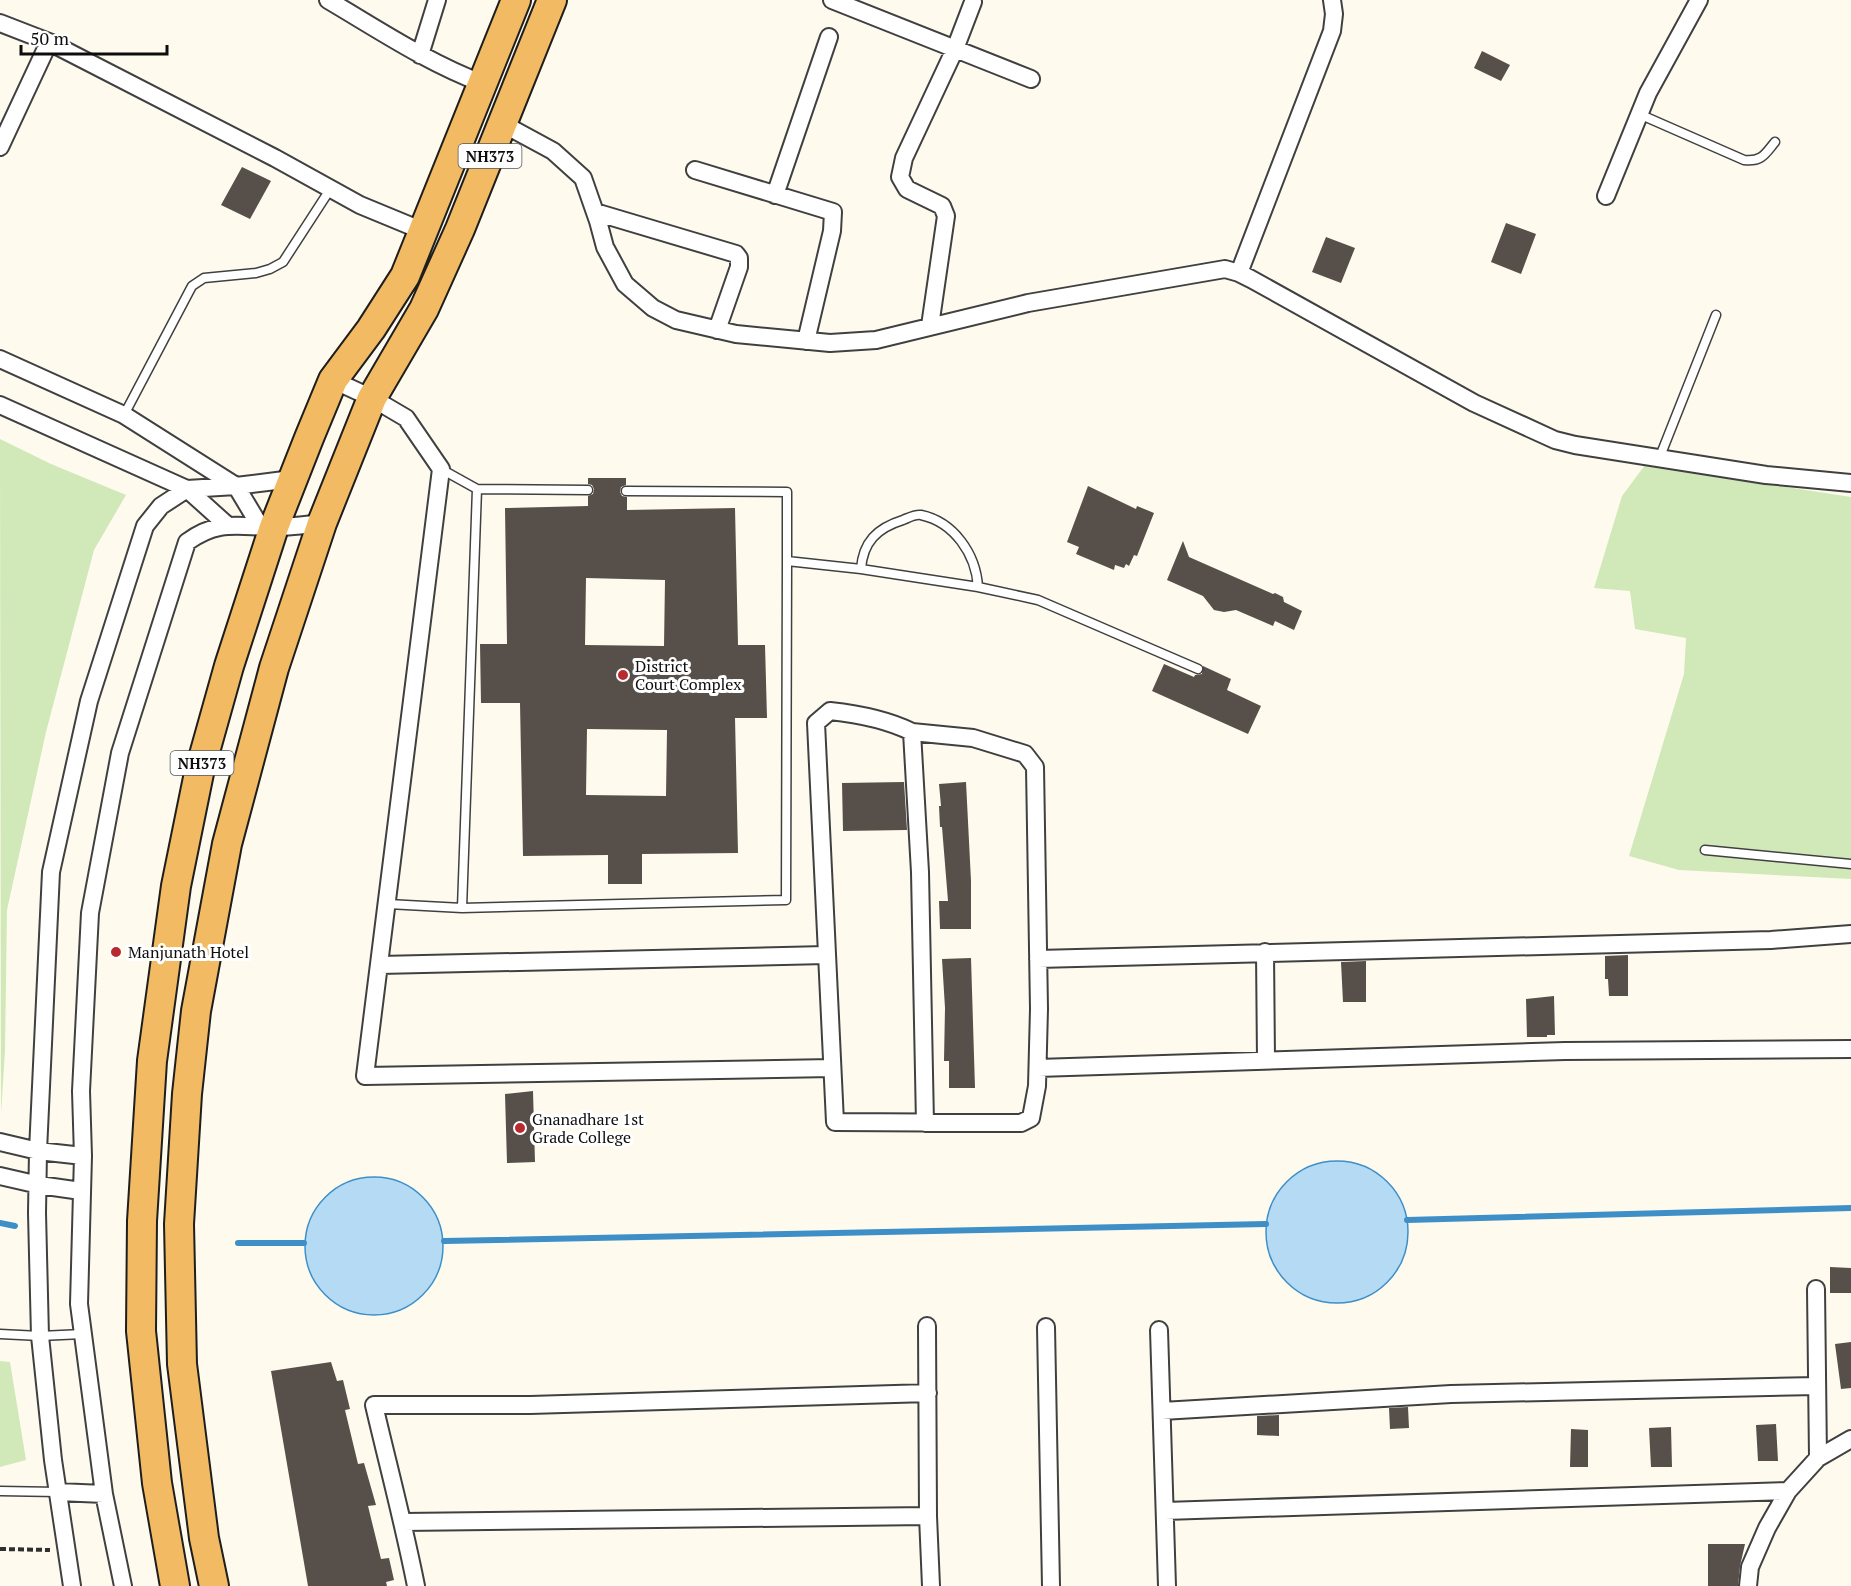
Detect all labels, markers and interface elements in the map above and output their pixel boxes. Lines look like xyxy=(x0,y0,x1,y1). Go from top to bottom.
scale bar xyxy=(21,18,166,56)
text: 50 m xyxy=(30,26,70,50)
road number: NH373 xyxy=(458,144,522,168)
place label: District Court Complex xyxy=(635,655,742,695)
marker: District Court Complex xyxy=(616,668,630,682)
road number: NH373 xyxy=(170,751,234,775)
place label: Manjunath Hotel xyxy=(128,941,249,963)
marker: Manjunath Hotel xyxy=(109,945,123,959)
place label: Gnanadhare 1st Grade College xyxy=(532,1108,644,1148)
marker: Gnanadhare 1st Grade College xyxy=(513,1121,527,1135)

